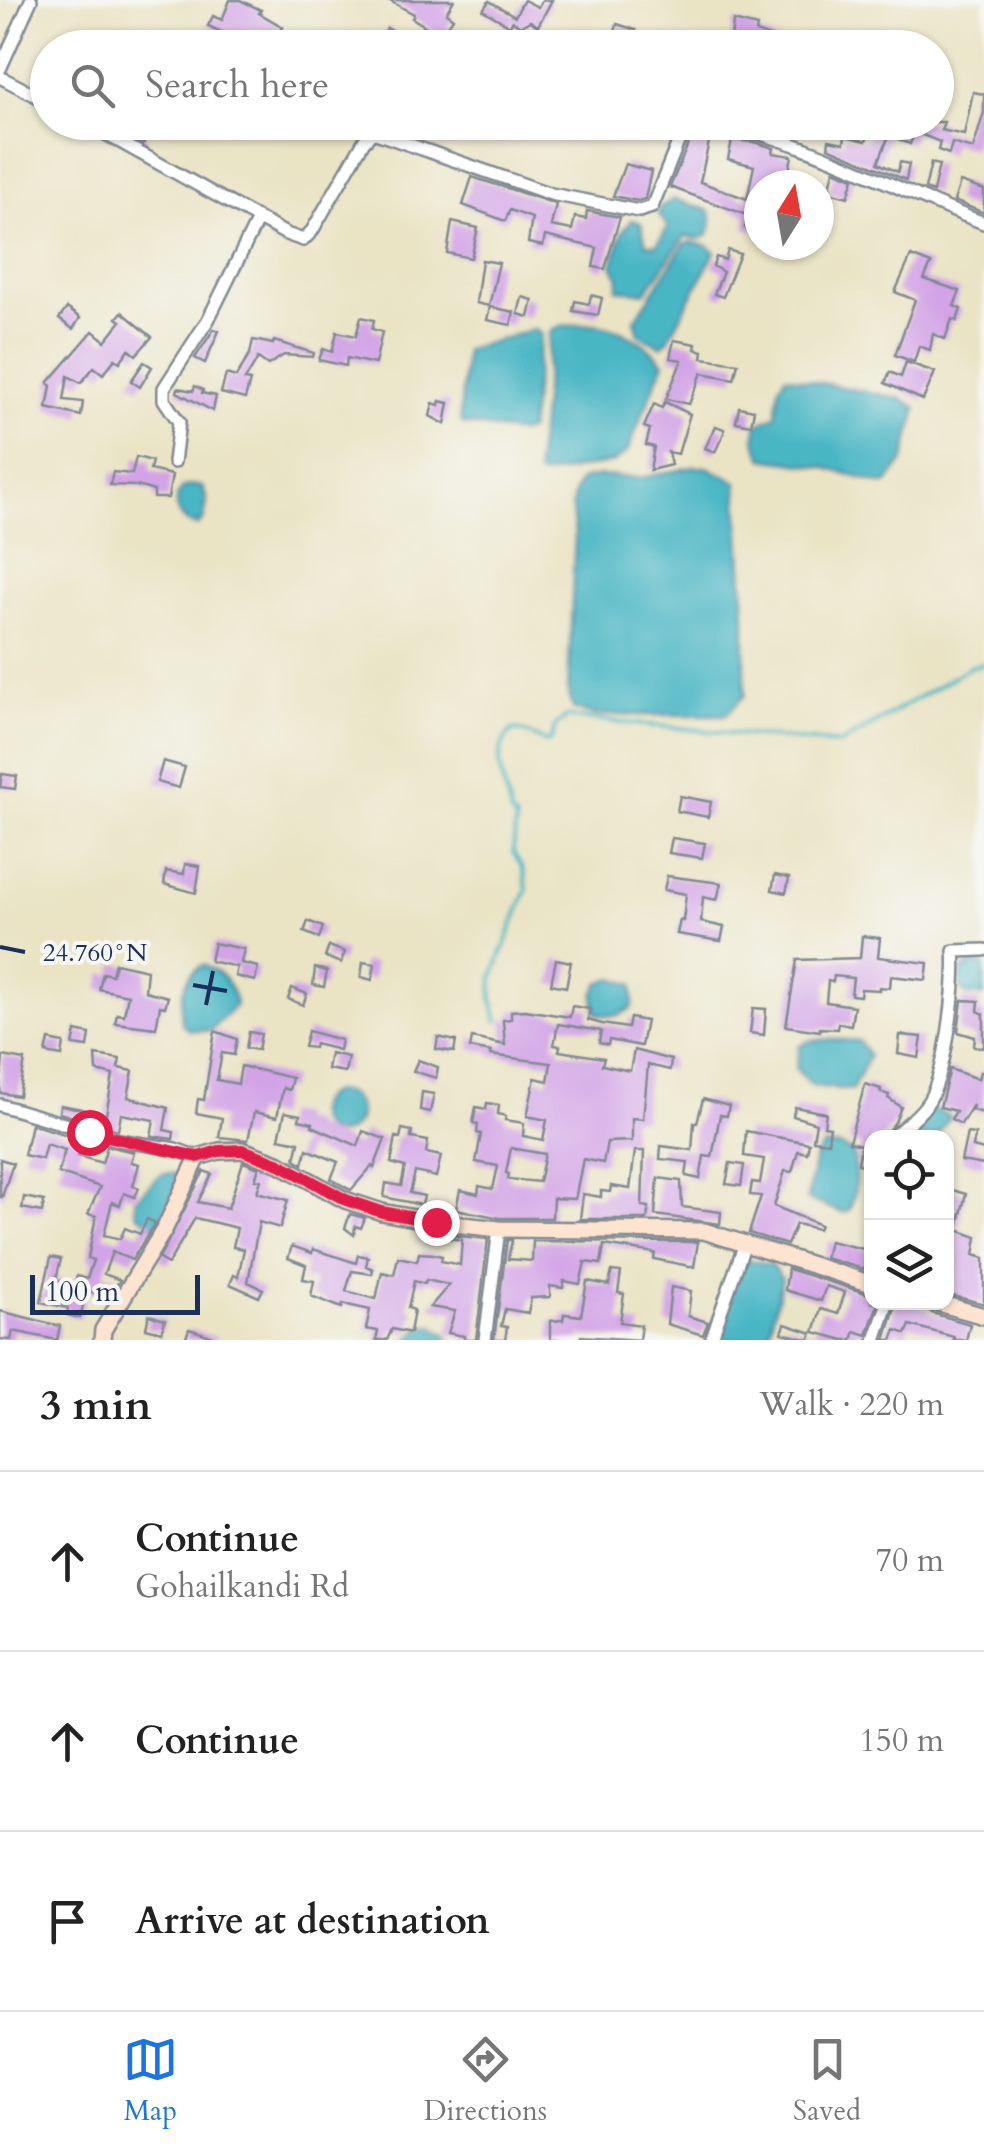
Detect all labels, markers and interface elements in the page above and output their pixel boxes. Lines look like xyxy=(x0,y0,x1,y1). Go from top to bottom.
search box xyxy=(30,30,954,140)
icon: search xyxy=(65,58,120,113)
text: Search here xyxy=(145,59,329,111)
north arrow xyxy=(744,170,834,260)
text: 24.760°N xyxy=(43,936,147,970)
route start xyxy=(67,1110,113,1156)
map controls xyxy=(864,1130,954,1310)
button: locate xyxy=(864,1130,954,1220)
route end xyxy=(414,1200,460,1246)
button: layers xyxy=(864,1220,954,1310)
scale bar xyxy=(30,1270,200,1314)
text: 100 m xyxy=(45,1273,119,1311)
text: 3 min xyxy=(40,1377,152,1434)
text: Walk · 220 m xyxy=(759,1383,944,1427)
text: Continue xyxy=(135,1513,299,1565)
icon: ahead xyxy=(40,1534,95,1589)
text: 70 m xyxy=(876,1539,944,1583)
text: Gohailkandi Rd xyxy=(135,1565,349,1609)
icon: ahead xyxy=(40,1714,95,1769)
text: Continue xyxy=(135,1715,299,1767)
text: 150 m xyxy=(859,1719,944,1763)
icon: arrive xyxy=(40,1894,95,1949)
text: Arrive at destination xyxy=(135,1895,490,1947)
tab: Map xyxy=(123,2032,178,2130)
tab: Directions xyxy=(424,2032,547,2130)
tab: Saved xyxy=(793,2032,861,2130)

